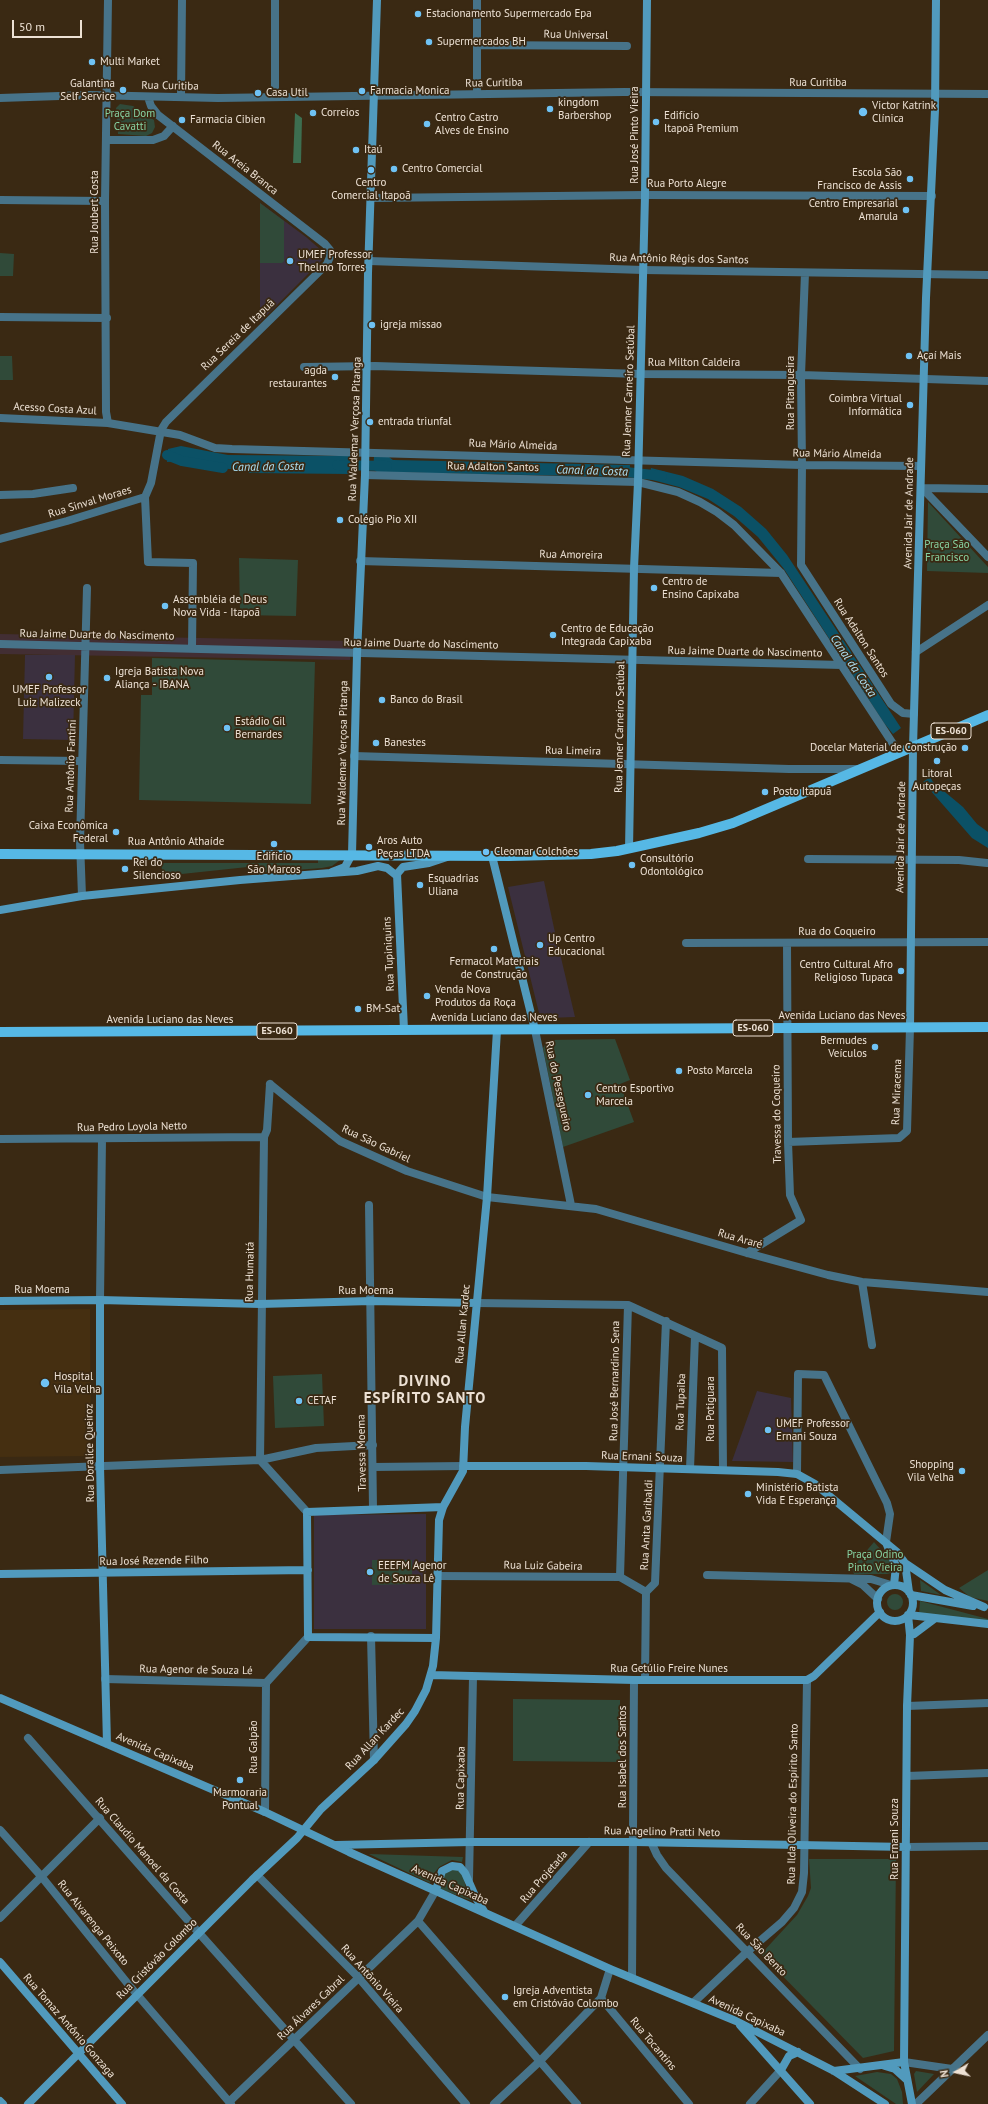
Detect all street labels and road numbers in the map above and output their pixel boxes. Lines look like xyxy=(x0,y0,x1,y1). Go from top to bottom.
street label: Rua Universal xyxy=(544,28,608,42)
street label: Rua Curitiba xyxy=(465,76,523,90)
street label: Rua Curitiba xyxy=(789,76,847,90)
street label: Rua Curitiba xyxy=(141,79,199,93)
street label: Rua José Pinto Vieira xyxy=(628,86,642,184)
street label: Rua Areia Branca xyxy=(209,138,281,198)
street label: Rua Joubert Costa xyxy=(88,170,102,254)
street label: Rua Porto Alegre xyxy=(647,177,727,191)
street label: Rua Antônio Régis dos Santos xyxy=(609,251,749,267)
street label: Rua Sereia de Itapuã xyxy=(199,297,277,373)
street label: Rua Jenner Carneiro Setúbal xyxy=(620,325,638,457)
street label: Rua Waldemar Verçosa Pitanga xyxy=(346,356,364,502)
street label: Rua Milton Caldeira xyxy=(648,356,740,370)
street label: Rua Pitangueira xyxy=(784,356,798,430)
street label: Acesso Costa Azul xyxy=(13,400,97,418)
street label: Rua Mário Almeida xyxy=(468,437,558,453)
street label: Rua Mário Almeida xyxy=(792,447,882,461)
street label: Avenida Jair de Andrade xyxy=(901,457,917,569)
street label: Rua Adalton Santos xyxy=(447,460,539,474)
street label: Rua Sinval Moraes xyxy=(47,483,133,521)
street label: Rua Amoreira xyxy=(539,548,603,562)
street label: Rua Adalton Santos xyxy=(830,596,892,680)
street label: Rua Jaime Duarte do Nascimento xyxy=(20,627,174,643)
street label: Rua Jaime Duarte do Nascimento xyxy=(344,636,498,652)
street label: Rua Jaime Duarte do Nascimento xyxy=(668,644,822,660)
street label: Rua Jenner Carneiro Setúbal xyxy=(612,661,628,793)
street label: Rua Waldemar Verçosa Pitanga xyxy=(335,680,351,826)
street label: Rua Antônio Fantini xyxy=(63,719,79,813)
road number: ES-060 xyxy=(931,723,971,739)
street label: Rua Limeira xyxy=(545,744,601,758)
street label: Avenida Jair de Andrade xyxy=(893,781,909,893)
street label: Rua Antônio Athaíde xyxy=(128,835,224,849)
street label: Rua Tupiniquins xyxy=(380,916,398,992)
street label: Rua do Coqueiro xyxy=(798,925,876,939)
street label: Avenida Luciano das Neves xyxy=(779,1009,905,1023)
street label: Avenida Luciano das Neves xyxy=(431,1011,557,1025)
street label: Avenida Luciano das Neves xyxy=(107,1013,233,1027)
road number: ES-060 xyxy=(733,1020,773,1036)
road number: ES-060 xyxy=(257,1023,297,1039)
street label: Rua do Pessegueiro xyxy=(542,1040,574,1132)
street label: Rua Miracema xyxy=(889,1059,905,1125)
street label: Travessa do Coqueiro xyxy=(770,1064,784,1164)
street label: Rua Pedro Loyola Netto xyxy=(77,1119,187,1135)
street label: Rua São Gabriel xyxy=(339,1122,413,1166)
street label: Rua Araré xyxy=(716,1226,764,1252)
street label: Rua Humaitá xyxy=(243,1242,257,1302)
street label: Rua Moema xyxy=(14,1283,70,1297)
street label: Rua Moema xyxy=(338,1284,394,1298)
street label: Rua Allan Kardec xyxy=(453,1284,473,1364)
street label: Rua José Bernardino Sena xyxy=(607,1321,623,1441)
street label: Rua Tupaiba xyxy=(673,1373,689,1431)
street label: Rua Potiguara xyxy=(704,1376,718,1442)
street label: Rua Doralice Queiroz xyxy=(83,1403,97,1503)
street label: Travessa Moema xyxy=(355,1414,369,1492)
street label: Rua Ernani Souza xyxy=(601,1449,683,1465)
street label: Rua Anita Garibaldi xyxy=(638,1479,656,1571)
street label: Rua José Rezende Filho xyxy=(99,1553,209,1569)
street label: Rua Luiz Gabeira xyxy=(503,1559,583,1573)
street label: Rua Agenor de Souza Lé xyxy=(139,1662,253,1678)
street label: Rua Getúlio Freire Nunes xyxy=(610,1662,728,1676)
street label: Rua Allan Kardec xyxy=(343,1705,407,1773)
street label: Rua Isabel dos Santos xyxy=(616,1706,630,1808)
street label: Rua Galpão xyxy=(247,1720,261,1774)
street label: Rua Ilda Oliveira do Espírito Santo xyxy=(785,1723,801,1885)
street label: Avenida Capixaba xyxy=(114,1730,196,1774)
street label: Rua Capixaba xyxy=(454,1746,468,1810)
street label: Rua Claudio Manoel da Costa xyxy=(92,1795,192,1907)
street label: Rua Ernani Souza xyxy=(888,1798,902,1880)
street label: Rua Angelino Pratti Neto xyxy=(604,1824,720,1840)
street label: Rua Projetada xyxy=(518,1848,570,1906)
street label: Avenida Capixaba xyxy=(409,1862,491,1908)
street label: Rua Alvarenga Peixoto xyxy=(55,1878,131,1968)
street label: Rua Cristóvão Colombo xyxy=(114,1916,200,2002)
street label: Rua São Bento xyxy=(732,1921,790,1979)
street label: Rua Antõnio Vieira xyxy=(338,1942,406,2016)
street label: Rua Tomaz Antônio Gonzaga xyxy=(20,1971,118,2081)
street label: Rua Álvares Cabral xyxy=(275,1973,347,2043)
street label: Avenida Capixaba xyxy=(707,1992,787,2040)
street label: Rua Tocantins xyxy=(627,2015,679,2073)

